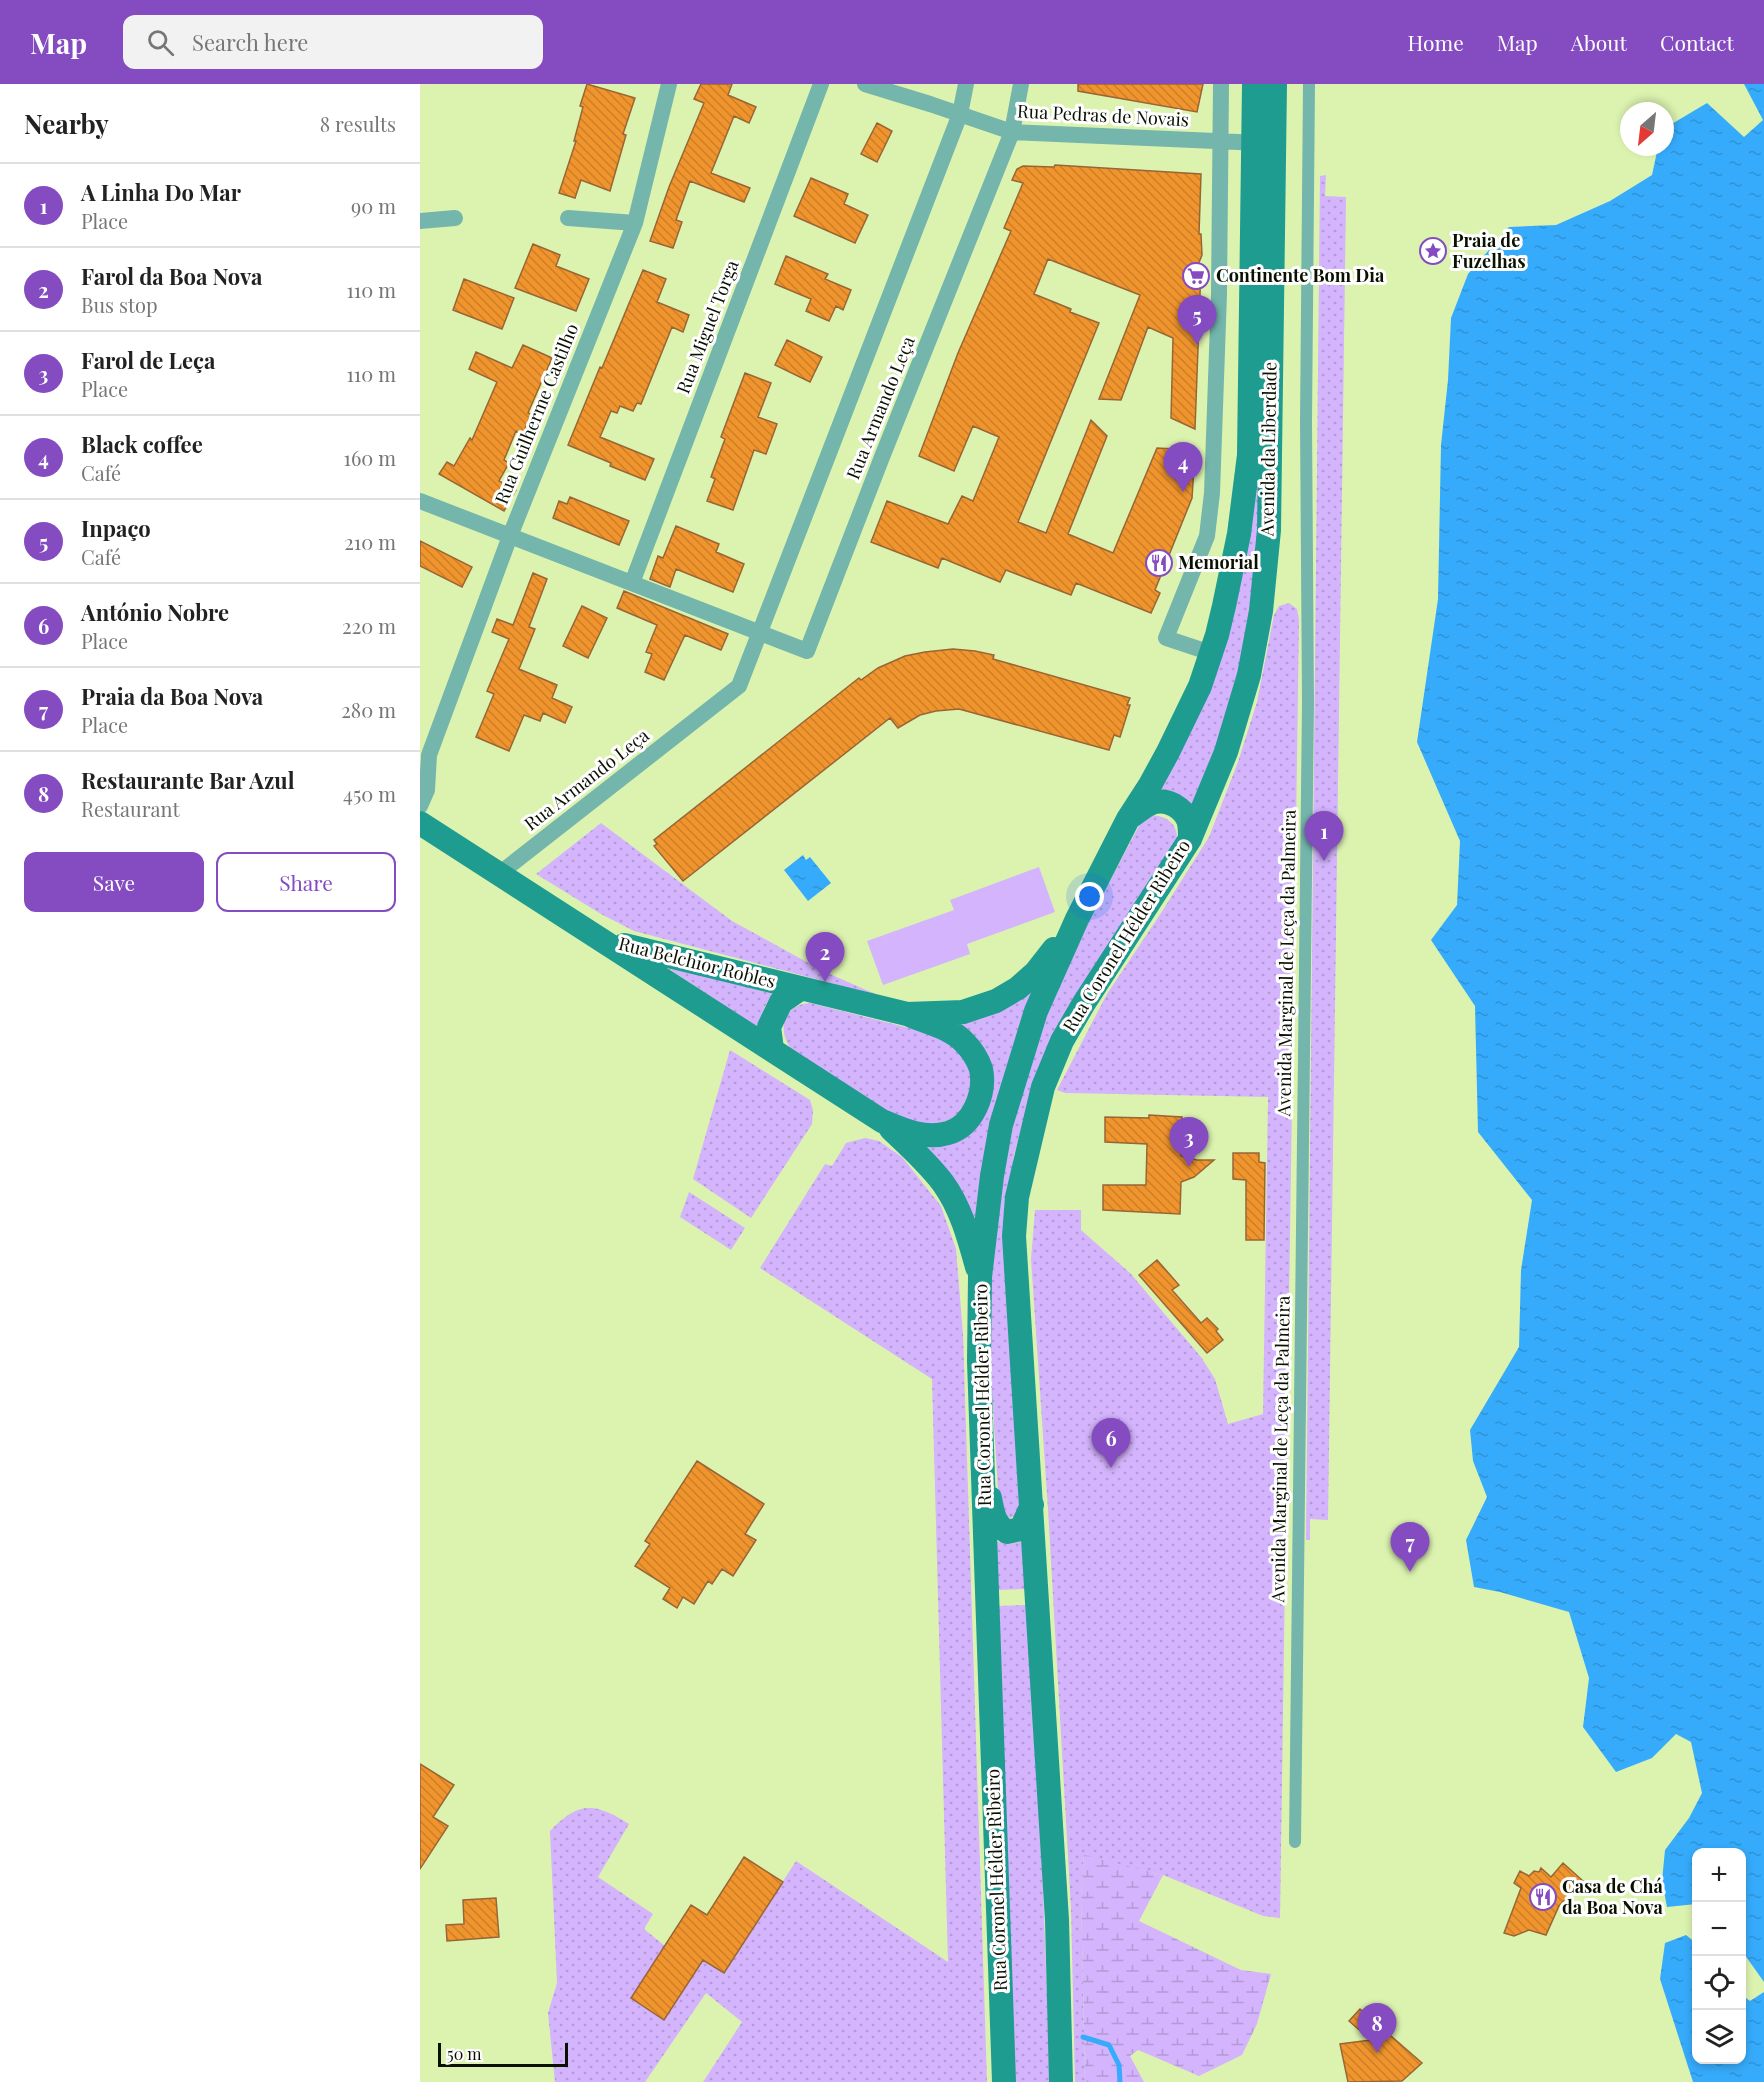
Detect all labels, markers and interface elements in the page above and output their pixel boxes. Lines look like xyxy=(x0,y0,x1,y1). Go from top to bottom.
search box xyxy=(123,15,543,69)
text: Map xyxy=(30,24,87,61)
icon: search xyxy=(144,26,177,59)
text: Search here xyxy=(192,27,308,57)
text: Home xyxy=(1408,28,1464,56)
text: Map xyxy=(1497,28,1538,56)
text: About xyxy=(1571,28,1627,56)
text: Contact xyxy=(1660,28,1734,56)
street label: Rua Pedras de Novais xyxy=(1017,99,1190,131)
north arrow xyxy=(1620,102,1674,156)
text: Nearby xyxy=(24,106,109,141)
text: 8 results xyxy=(320,110,396,137)
text: A Linha Do Mar xyxy=(81,177,241,207)
text: 1 xyxy=(40,192,47,219)
text: 90 m xyxy=(351,192,396,219)
text: Place xyxy=(81,207,128,234)
place label: Praia de Fuzelhas xyxy=(1452,228,1525,273)
place icon: Praia de Fuzelhas xyxy=(1418,236,1448,266)
street label: Rua Miguel Torga xyxy=(671,256,744,397)
text: Farol da Boa Nova xyxy=(81,261,262,291)
supermarket icon: Continente Bom Dia xyxy=(1181,261,1211,291)
place label: Continente Bom Dia xyxy=(1216,263,1385,287)
text: 2 xyxy=(38,276,49,303)
text: 110 m xyxy=(346,276,396,303)
text: Bus stop xyxy=(81,291,158,318)
pin: 5 xyxy=(1178,296,1216,345)
street label: Rua Guilherme Castilho xyxy=(489,320,583,507)
street label: Rua Armando Leça xyxy=(840,333,920,483)
text: Farol de Leça xyxy=(81,345,215,375)
text: 3 xyxy=(39,360,48,387)
text: 110 m xyxy=(346,360,396,387)
street label: Avenida da Liberdade xyxy=(1254,362,1282,537)
text: Place xyxy=(81,375,128,402)
text: Black coffee xyxy=(81,429,203,459)
pin: 4 xyxy=(1164,442,1203,492)
text: 4 xyxy=(38,444,49,471)
text: 160 m xyxy=(344,444,396,471)
text: Café xyxy=(81,459,121,486)
text: Inpaço xyxy=(81,513,151,543)
text: 5 xyxy=(39,528,48,555)
text: 210 m xyxy=(344,528,396,555)
text: Café xyxy=(81,543,121,570)
restaurant icon: Memorial xyxy=(1144,548,1174,578)
place label: Memorial xyxy=(1178,550,1259,574)
text: António Nobre xyxy=(81,597,229,627)
text: 6 xyxy=(38,612,49,639)
text: 220 m xyxy=(342,612,396,639)
text: Place xyxy=(81,627,128,654)
text: Praia da Boa Nova xyxy=(81,681,263,711)
text: 7 xyxy=(39,696,48,723)
text: 280 m xyxy=(341,696,396,723)
text: Place xyxy=(81,711,128,738)
street label: Rua Armando Leça xyxy=(519,723,654,835)
text: Restaurante Bar Azul xyxy=(81,765,295,795)
text: 8 xyxy=(38,780,49,807)
text: 450 m xyxy=(343,780,396,807)
text: Restaurant xyxy=(81,795,180,822)
street label: Avenida Marginal de Leça da Palmeira xyxy=(1271,809,1301,1118)
pin: 1 xyxy=(1304,812,1344,861)
street label: Rua Coronel Hélder Ribeiro xyxy=(1057,835,1195,1036)
button: Save xyxy=(24,852,204,912)
button: Share xyxy=(216,852,396,912)
your location xyxy=(1075,882,1104,911)
street label: Rua Belchior Robles xyxy=(616,931,778,993)
pin: 2 xyxy=(806,932,844,982)
pin: 3 xyxy=(1170,1118,1208,1167)
street label: Rua Coronel Hélder Ribeiro xyxy=(968,1283,996,1507)
street label: Avenida Marginal de Leça da Palmeira xyxy=(1265,1295,1295,1604)
pin: 6 xyxy=(1092,1418,1130,1468)
pin: 7 xyxy=(1390,1522,1430,1572)
street label: Rua Coronel Hélder Ribeiro xyxy=(980,1768,1012,1992)
map controls xyxy=(1692,1848,1746,2064)
button: + xyxy=(1692,1848,1746,1902)
place label: Casa de Chá da Boa Nova xyxy=(1562,1874,1663,1919)
restaurant icon: Casa de Chá da Boa Nova xyxy=(1528,1882,1558,1912)
button: − xyxy=(1692,1902,1746,1956)
button: locate xyxy=(1692,1956,1746,2010)
pin: 8 xyxy=(1358,2004,1396,2053)
button: layers xyxy=(1692,2010,1746,2064)
scale bar xyxy=(438,2040,568,2068)
text: 50 m xyxy=(447,2043,481,2064)

